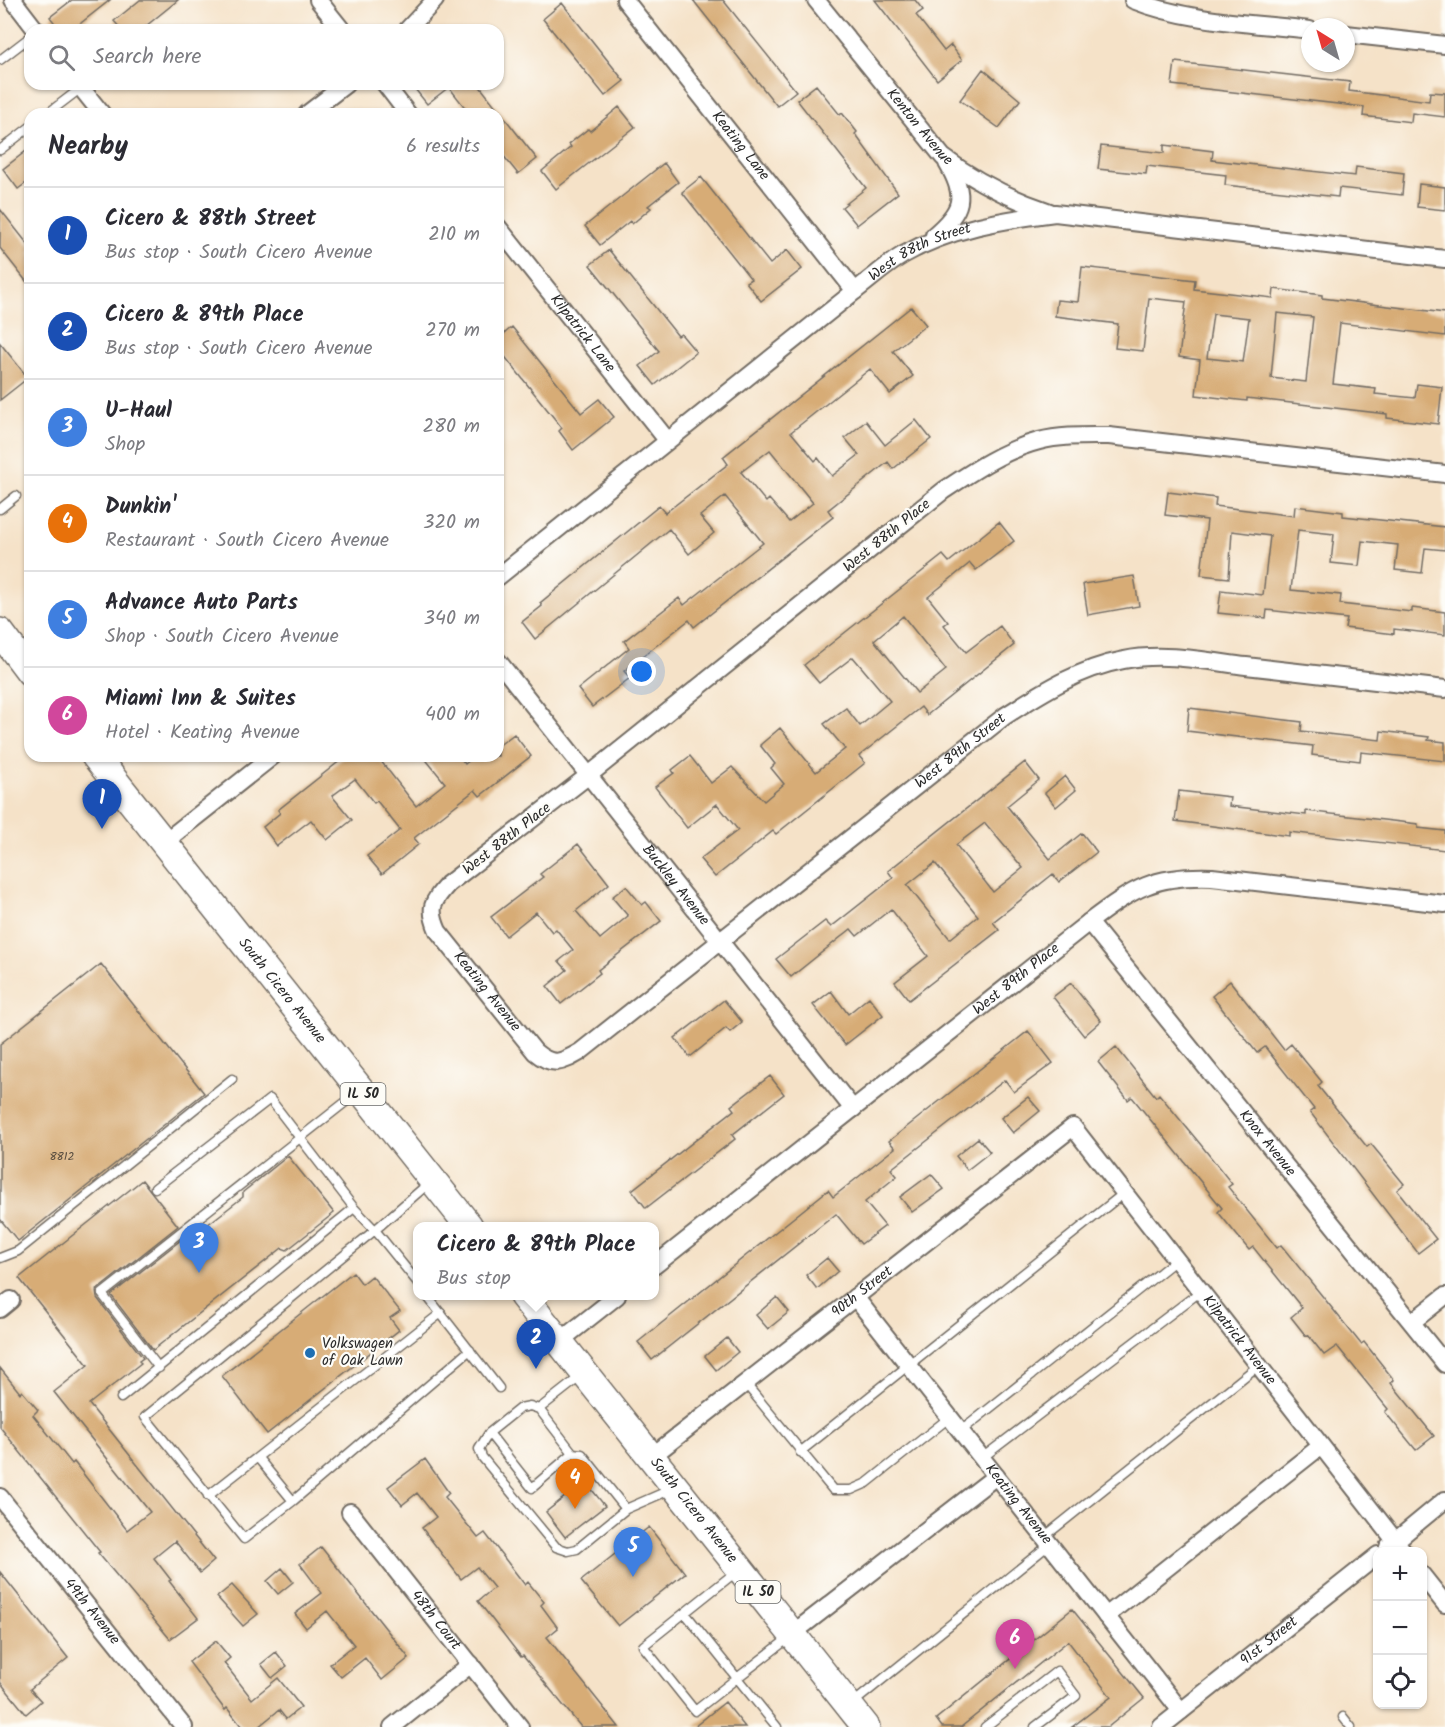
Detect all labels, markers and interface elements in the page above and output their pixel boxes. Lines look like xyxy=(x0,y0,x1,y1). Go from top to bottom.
north arrow xyxy=(1301,18,1355,72)
search box xyxy=(24,24,504,90)
text: Search here xyxy=(93,40,201,75)
icon: search xyxy=(45,41,78,74)
street label: Kenton Avenue xyxy=(880,83,958,172)
street label: Keating Lane xyxy=(705,106,776,186)
text: Nearby xyxy=(48,126,128,168)
text: 6 results xyxy=(406,131,480,163)
text: Cicero & 88th Street xyxy=(105,202,316,237)
street label: West 88th Street xyxy=(863,216,974,288)
text: 1 xyxy=(64,219,71,251)
text: 210 m xyxy=(428,219,480,251)
text: Bus stop · South Cicero Avenue xyxy=(105,237,373,269)
street label: Kilpatrick Lane xyxy=(544,289,621,378)
text: Cicero & 89th Place xyxy=(105,298,304,333)
text: 2 xyxy=(62,315,73,347)
text: 270 m xyxy=(425,315,480,347)
text: Bus stop · South Cicero Avenue xyxy=(105,333,373,365)
text: U-Haul xyxy=(105,394,172,429)
text: 3 xyxy=(62,411,73,443)
text: 280 m xyxy=(422,411,480,443)
text: Shop xyxy=(105,429,145,461)
text: Dunkin' xyxy=(105,490,176,525)
street label: West 88th Place xyxy=(838,493,936,579)
text: 4 xyxy=(62,507,73,539)
text: 320 m xyxy=(423,507,480,539)
text: Restaurant · South Cicero Avenue xyxy=(105,525,389,557)
text: Advance Auto Parts xyxy=(105,586,298,621)
text: 5 xyxy=(62,603,73,635)
text: 340 m xyxy=(424,603,480,635)
text: Shop · South Cicero Avenue xyxy=(105,621,339,653)
your location xyxy=(627,657,656,686)
text: Miami Inn & Suites xyxy=(105,682,296,717)
text: 6 xyxy=(62,699,73,731)
text: 400 m xyxy=(425,699,480,731)
street label: West 89th Street xyxy=(910,707,1012,795)
text: Hotel · Keating Avenue xyxy=(105,717,300,749)
pin: 1 xyxy=(82,780,122,829)
street label: West 88th Place xyxy=(457,796,557,881)
street label: Buckley Avenue xyxy=(636,839,716,931)
street label: South Cicero Avenue xyxy=(232,932,332,1049)
street label: West 89th Place xyxy=(968,937,1065,1021)
street label: Keating Avenue xyxy=(447,946,527,1038)
road number: IL 50 xyxy=(340,1083,386,1105)
street label: Knox Avenue xyxy=(1233,1104,1302,1182)
house number: 8812 xyxy=(49,1147,75,1166)
popup xyxy=(413,1222,659,1300)
pin: 3 xyxy=(180,1224,218,1273)
text: Cicero & 89th Place xyxy=(437,1228,635,1263)
street label: 90th Street xyxy=(826,1260,898,1324)
text: Bus stop xyxy=(437,1263,511,1295)
street label: Kilpatrick Avenue xyxy=(1196,1290,1282,1391)
pin: 2 xyxy=(516,1320,556,1369)
place label: Volkswagen of Oak Lawn xyxy=(322,1332,403,1373)
marker: Volkswagen of Oak Lawn xyxy=(303,1346,317,1360)
street label: South Cicero Avenue xyxy=(644,1452,744,1569)
street label: Keating Avenue xyxy=(979,1459,1058,1550)
pin: 4 xyxy=(556,1460,594,1509)
pin: 5 xyxy=(614,1528,652,1577)
map controls xyxy=(1373,1547,1427,1709)
button: + xyxy=(1373,1547,1427,1601)
street label: 49th Avenue xyxy=(58,1573,126,1651)
road number: IL 50 xyxy=(736,1581,780,1603)
street label: 48th Court xyxy=(404,1585,467,1656)
button: − xyxy=(1373,1601,1427,1655)
street label: 91st Street xyxy=(1235,1611,1304,1672)
pin: 6 xyxy=(996,1620,1034,1669)
button: locate xyxy=(1373,1655,1427,1709)

